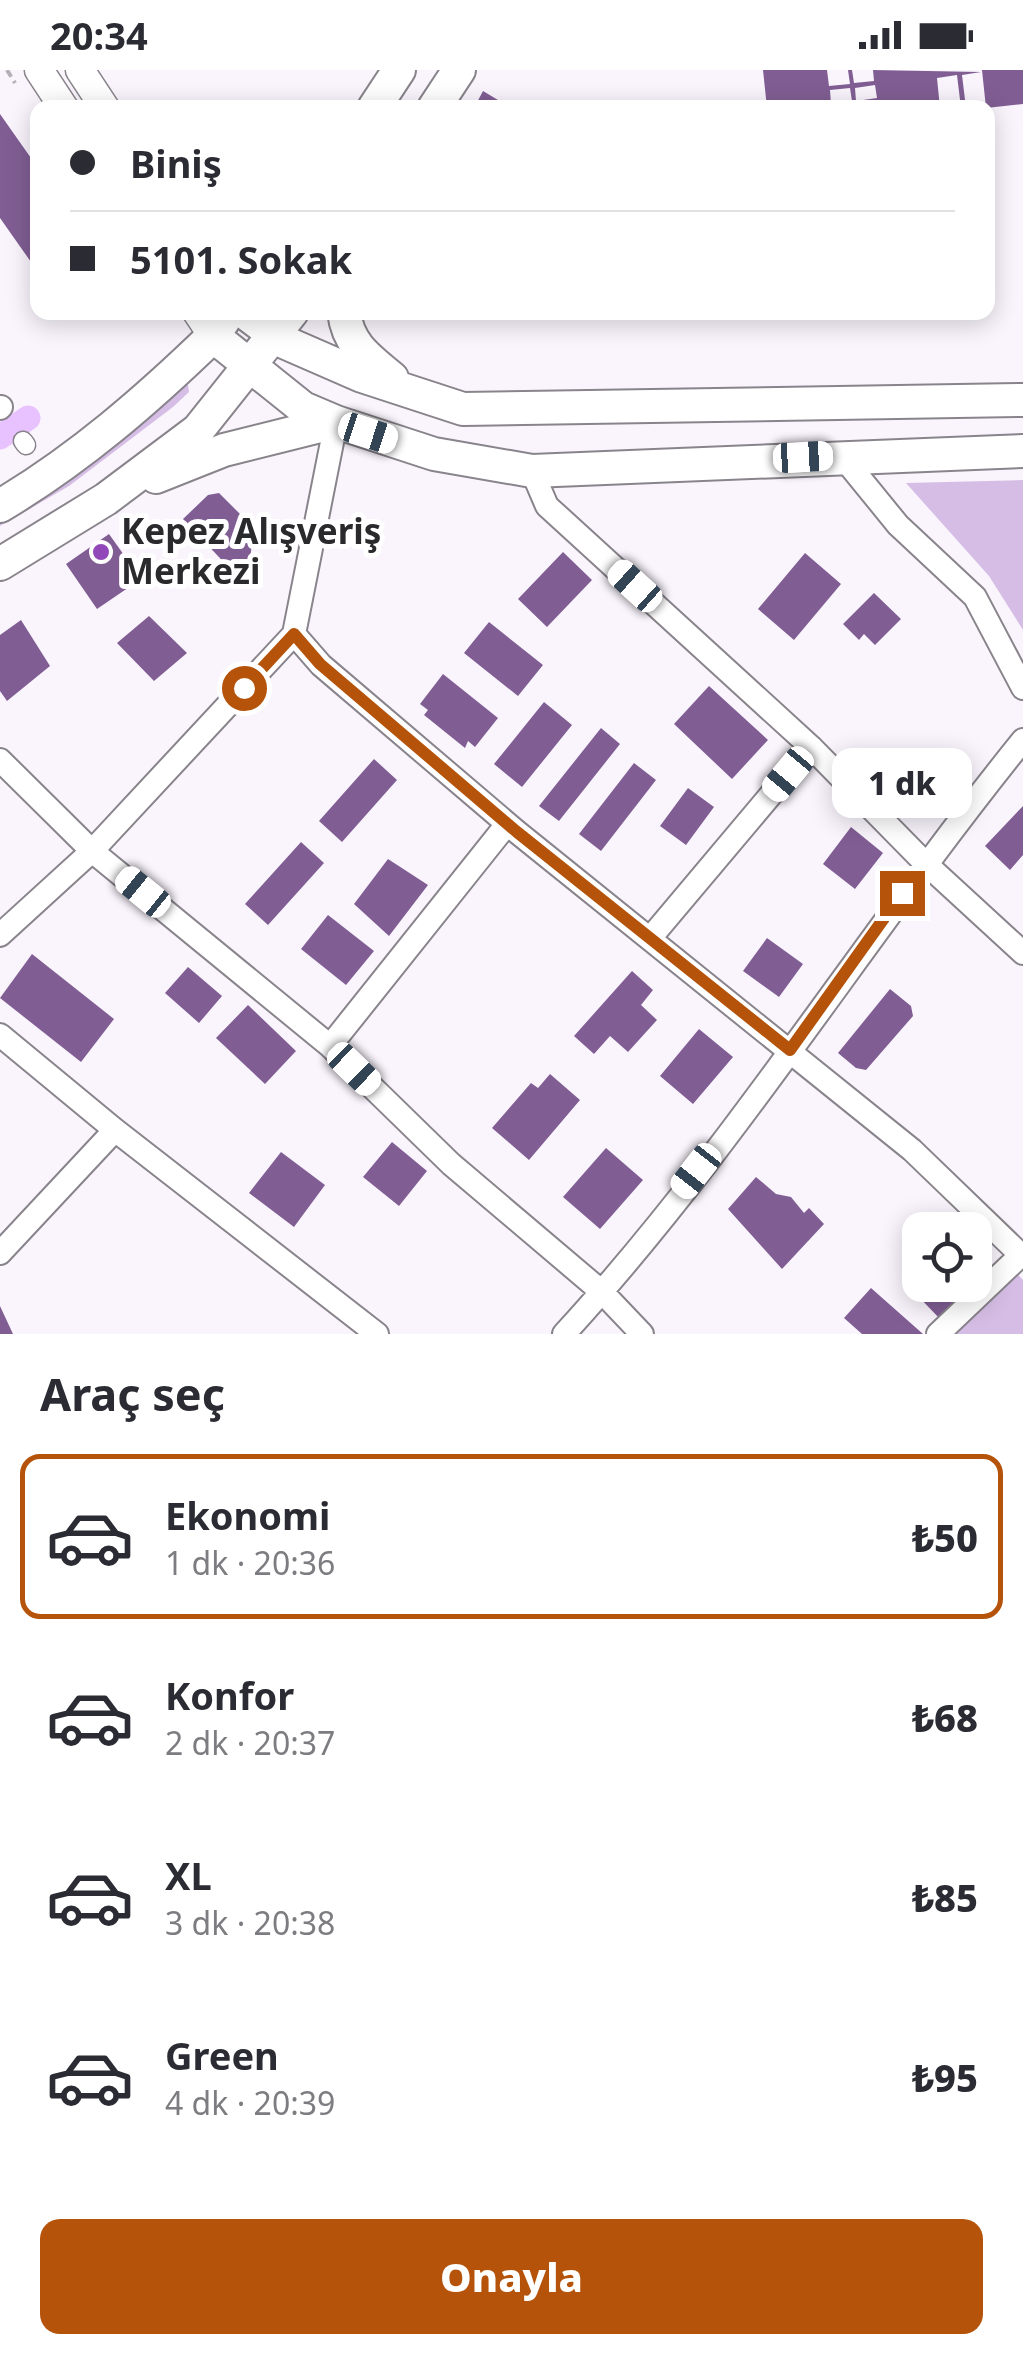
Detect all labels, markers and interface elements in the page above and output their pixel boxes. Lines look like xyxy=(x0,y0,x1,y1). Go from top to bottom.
text: 20:34 xyxy=(50,9,148,61)
text: Biniş xyxy=(130,137,222,189)
text: 5101. Sokak xyxy=(130,233,352,285)
car xyxy=(335,409,401,457)
car xyxy=(772,440,834,474)
place label: Kepez Alışveriş Merkezi xyxy=(121,507,381,594)
marker: Kepez Alışveriş Merkezi xyxy=(90,541,112,563)
car xyxy=(603,555,667,617)
route start xyxy=(222,666,267,711)
car xyxy=(757,741,819,807)
callout: 1 dk xyxy=(832,748,972,818)
text: 1 dk xyxy=(868,761,936,804)
car xyxy=(110,861,176,923)
route end xyxy=(880,871,925,916)
car xyxy=(322,1037,386,1101)
car xyxy=(666,1138,726,1204)
map controls xyxy=(902,1212,992,1302)
button: locate xyxy=(902,1212,992,1302)
text: Araç seç xyxy=(40,1363,225,1424)
text: Ekonomi xyxy=(165,1489,330,1541)
icon: car xyxy=(45,1492,135,1582)
text: ₺50 xyxy=(912,1511,978,1563)
text: 1 dk · 20:36 xyxy=(165,1541,335,1584)
text: Konfor xyxy=(165,1669,294,1721)
icon: car xyxy=(45,1672,135,1762)
text: ₺68 xyxy=(912,1691,978,1743)
text: 2 dk · 20:37 xyxy=(165,1721,335,1764)
text: XL xyxy=(165,1849,212,1901)
icon: car xyxy=(45,1852,135,1942)
text: ₺85 xyxy=(912,1871,978,1923)
text: 3 dk · 20:38 xyxy=(165,1901,335,1944)
text: Green xyxy=(165,2029,279,2081)
icon: car xyxy=(45,2032,135,2122)
text: ₺95 xyxy=(912,2051,978,2103)
text: 4 dk · 20:39 xyxy=(165,2081,335,2124)
button: Onayla xyxy=(40,2219,983,2334)

